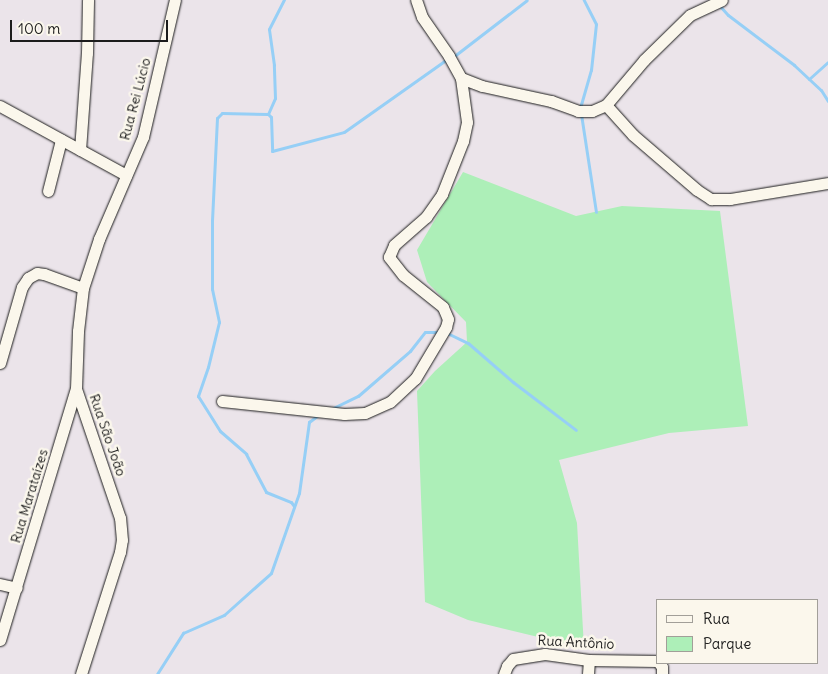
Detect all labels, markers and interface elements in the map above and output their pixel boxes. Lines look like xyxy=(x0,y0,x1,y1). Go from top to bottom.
scale bar xyxy=(12,10,170,42)
text: 100 m xyxy=(18,19,60,38)
street label: Rua Rei Lúcio xyxy=(116,56,154,142)
street label: Rua São João xyxy=(86,392,130,478)
street label: Rua Marataízes xyxy=(7,447,51,545)
legend xyxy=(656,599,818,664)
text: Rua xyxy=(703,609,730,628)
street label: Rua Antônio xyxy=(537,632,615,652)
text: Parque xyxy=(703,634,751,653)

